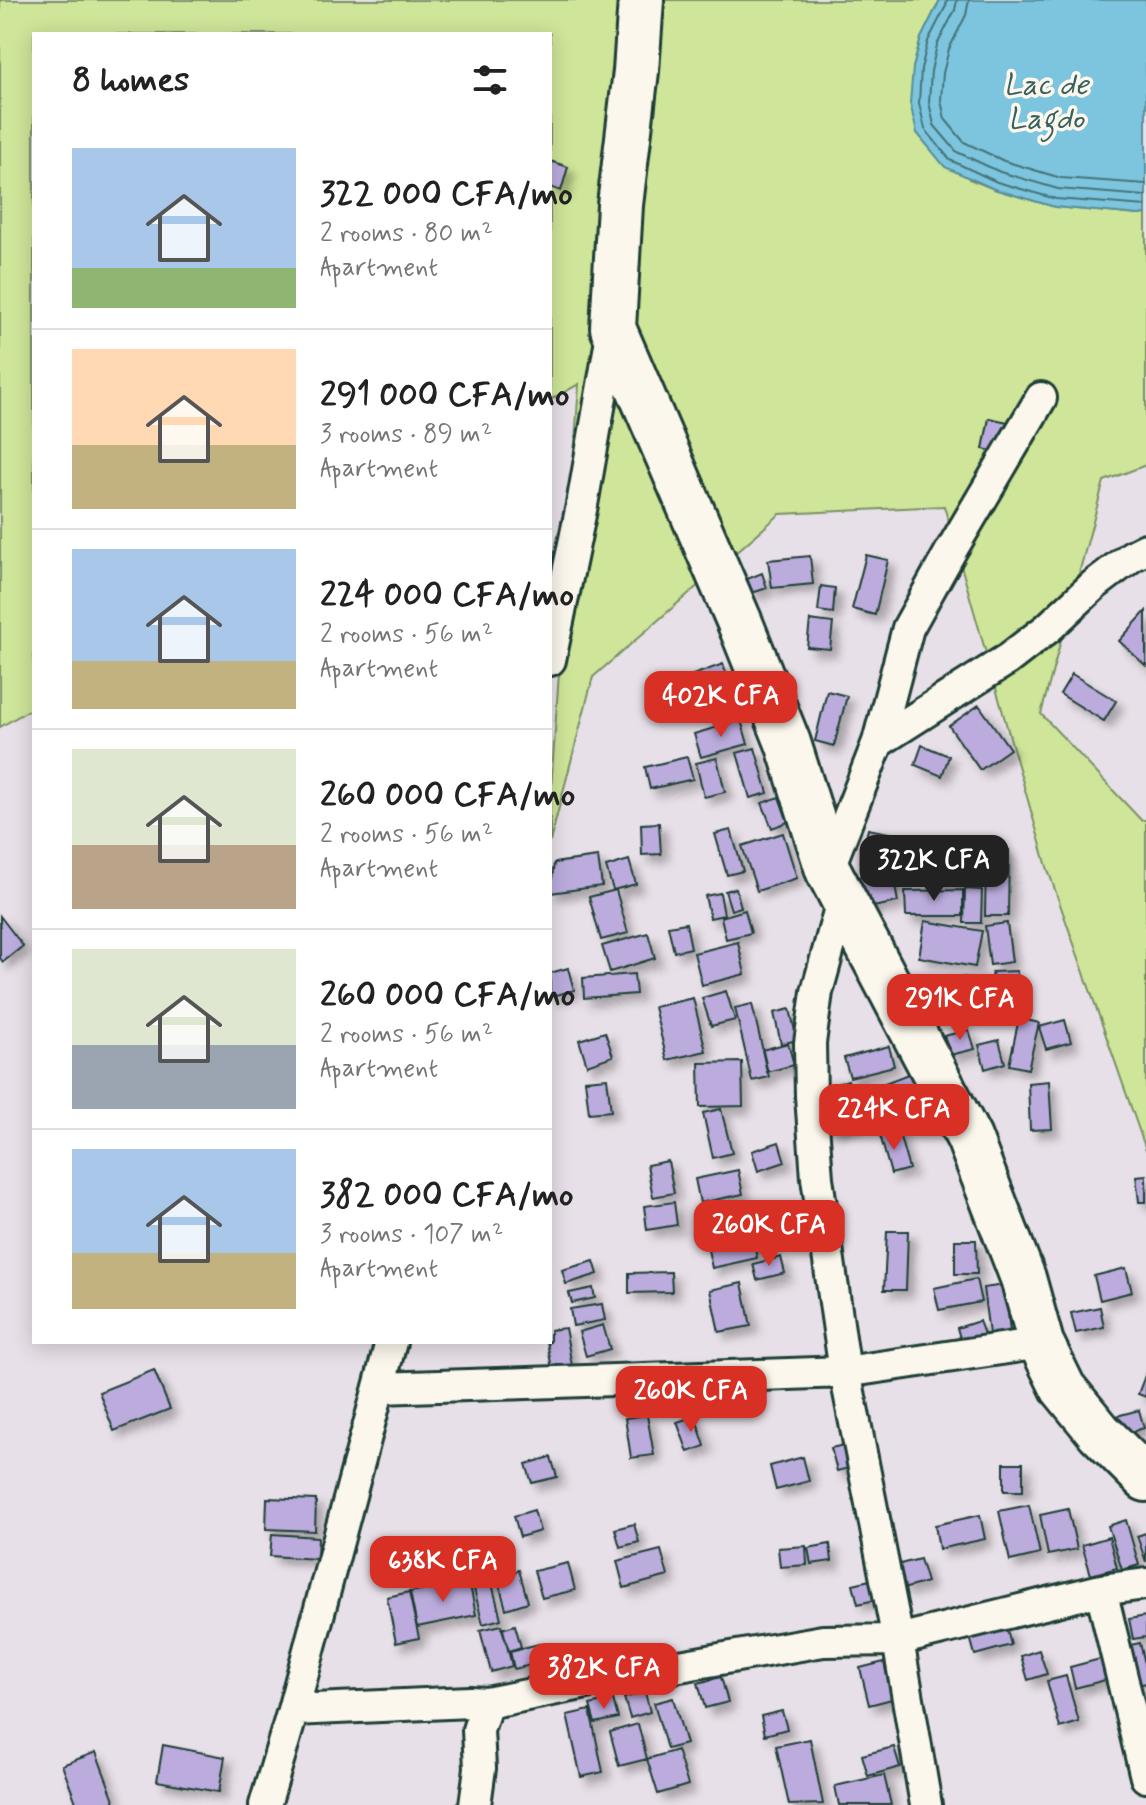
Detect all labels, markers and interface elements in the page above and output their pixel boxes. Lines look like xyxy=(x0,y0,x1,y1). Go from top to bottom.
text: 8 homes xyxy=(72,58,189,103)
icon: filters xyxy=(468,58,512,102)
water label: Lac de Lagdo xyxy=(1004,66,1090,143)
text: 322 000 CFA/mo xyxy=(320,172,573,217)
icon: home xyxy=(136,180,232,276)
text: 2 rooms · 80 m² xyxy=(320,217,493,251)
text: Apartment xyxy=(320,251,438,285)
text: 291 000 CFA/mo xyxy=(320,373,569,418)
icon: home xyxy=(136,381,232,477)
text: 3 rooms · 89 m² xyxy=(320,418,492,452)
text: Apartment xyxy=(320,452,438,486)
text: 224 000 CFA/mo xyxy=(320,573,574,618)
icon: home xyxy=(136,581,232,677)
text: 2 rooms · 56 m² xyxy=(320,618,493,652)
text: Apartment xyxy=(320,652,438,686)
pin: 402K CFA xyxy=(638,671,804,739)
text: 402K CFA xyxy=(662,680,780,714)
text: 260 000 CFA/mo xyxy=(320,773,575,818)
icon: home xyxy=(136,781,232,877)
text: 2 rooms · 56 m² xyxy=(320,818,493,852)
pin: 322K CFA xyxy=(851,835,1017,903)
text: 322K CFA xyxy=(878,844,990,878)
text: Apartment xyxy=(320,852,438,886)
text: 260 000 CFA/mo xyxy=(320,973,575,1018)
pin: 291K CFA xyxy=(877,974,1043,1042)
icon: home xyxy=(136,981,232,1077)
text: 291K CFA xyxy=(905,983,1015,1017)
text: 2 rooms · 56 m² xyxy=(320,1018,493,1052)
text: Apartment xyxy=(320,1052,438,1086)
pin: 224K CFA xyxy=(811,1084,977,1152)
text: 224K CFA xyxy=(837,1093,951,1127)
text: 382 000 CFA/mo xyxy=(320,1173,574,1218)
icon: home xyxy=(136,1181,232,1277)
pin: 260K CFA xyxy=(686,1200,852,1268)
text: 260K CFA xyxy=(712,1209,826,1243)
text: 3 rooms · 107 m² xyxy=(320,1218,503,1252)
text: Apartment xyxy=(320,1252,438,1286)
pin: 260K CFA xyxy=(608,1366,774,1434)
text: 260K CFA xyxy=(634,1375,748,1409)
pin: 638K CFA xyxy=(360,1536,526,1604)
text: 638K CFA xyxy=(388,1545,498,1579)
pin: 382K CFA xyxy=(521,1643,687,1711)
text: 382K CFA xyxy=(547,1652,661,1686)

